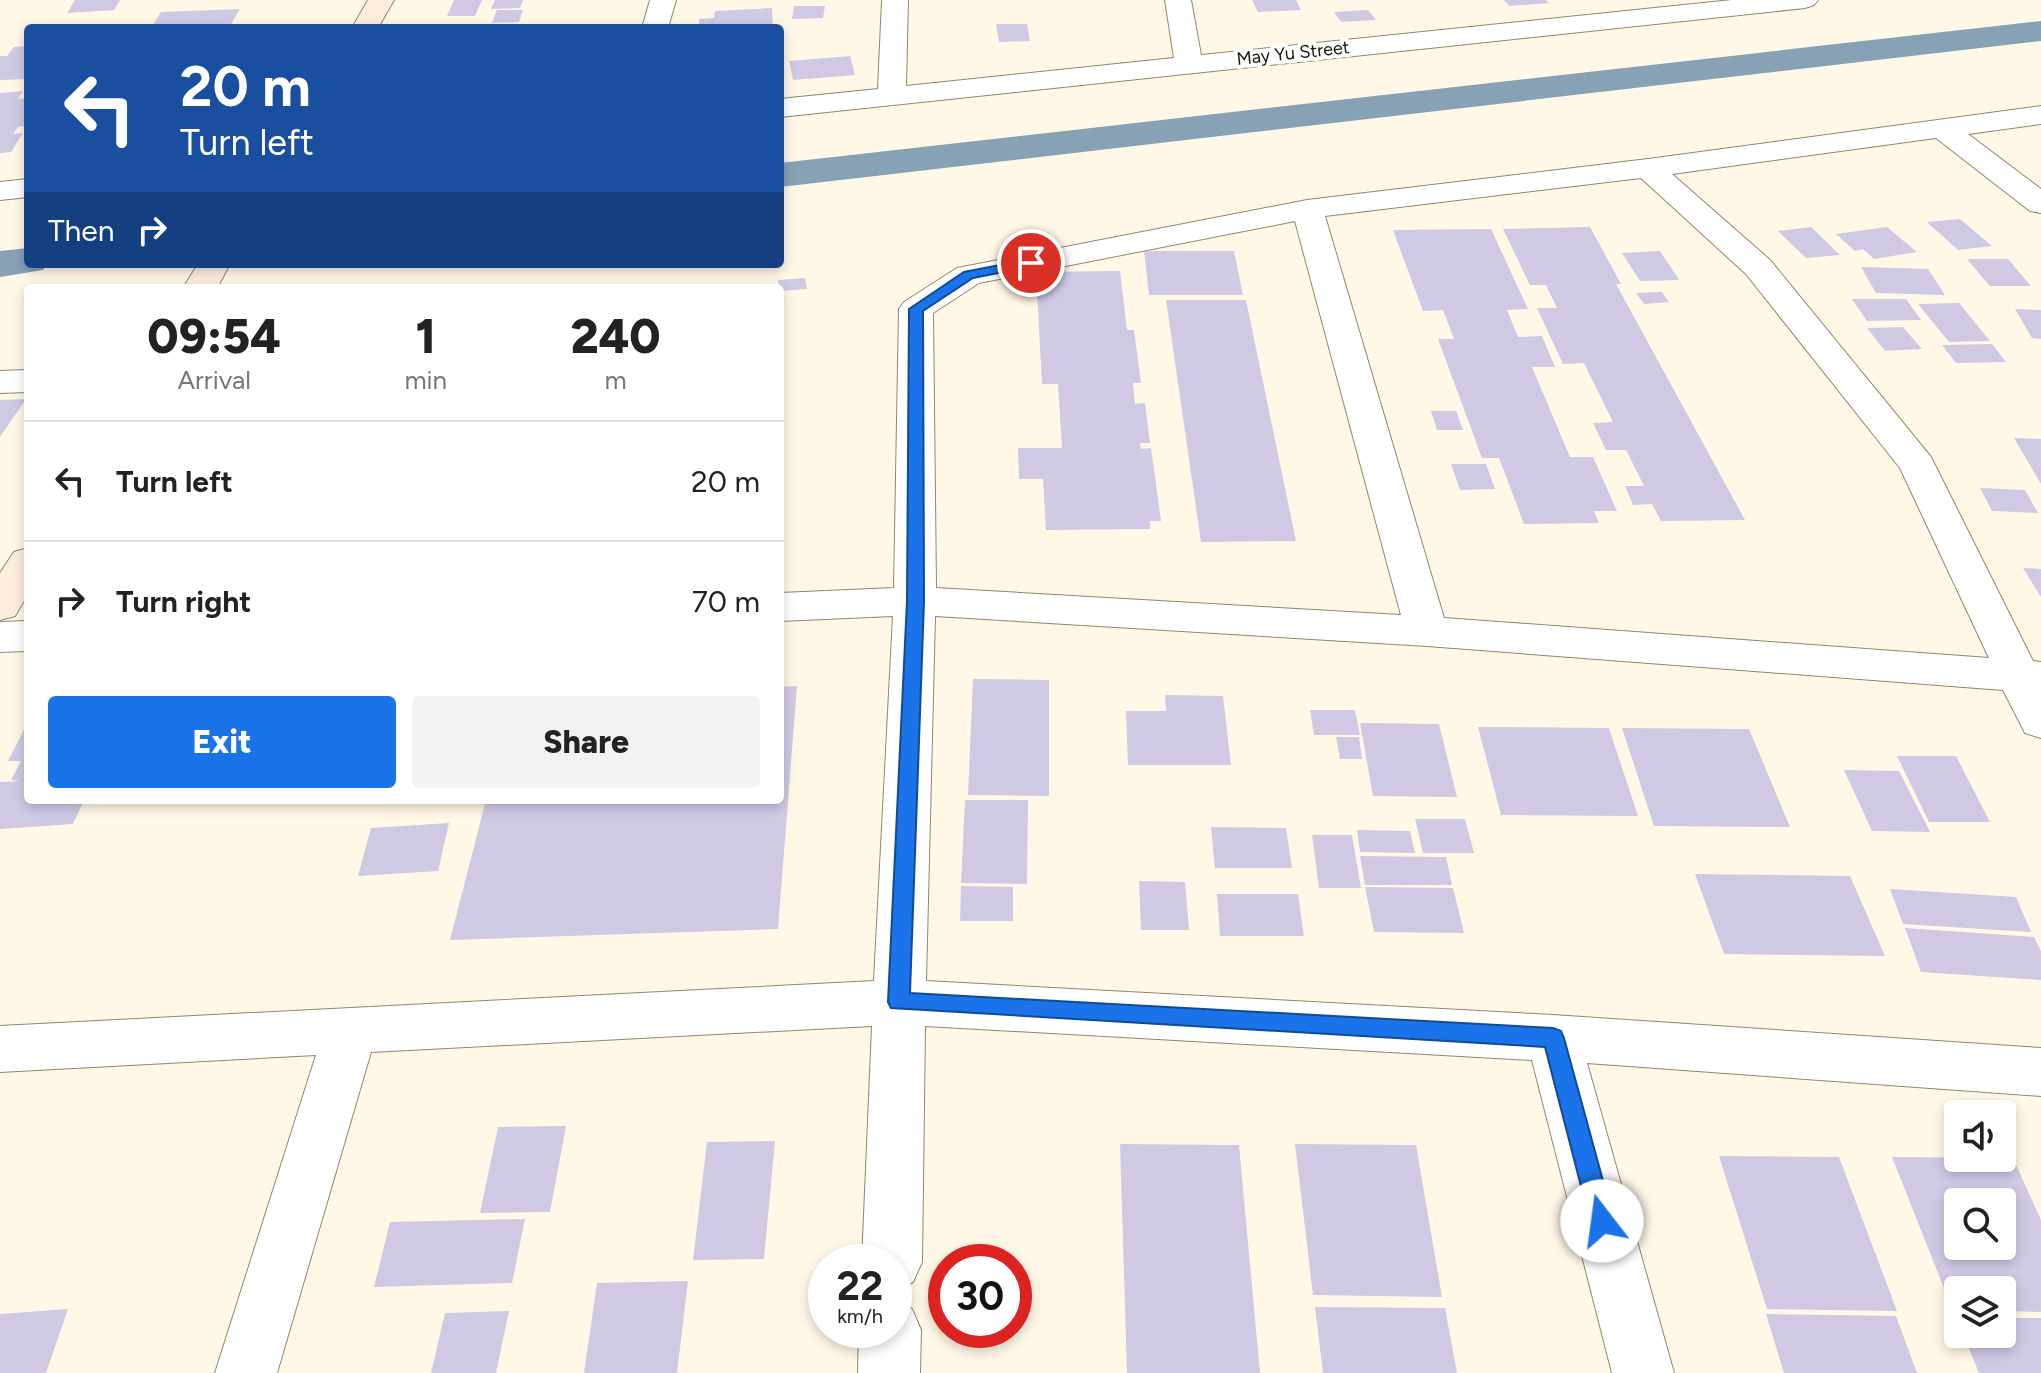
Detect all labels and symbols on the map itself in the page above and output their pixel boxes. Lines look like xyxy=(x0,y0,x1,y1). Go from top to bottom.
street label: May Yu Street xyxy=(1235,36,1351,70)
pin xyxy=(997,229,1065,297)
position arrow xyxy=(1560,1179,1644,1263)
speed limit sign: 30 xyxy=(928,1244,1032,1348)

